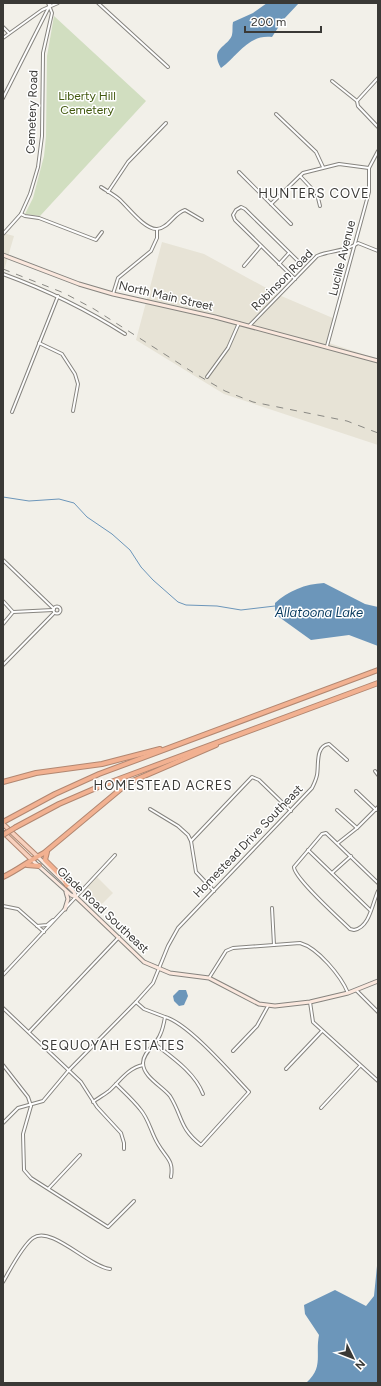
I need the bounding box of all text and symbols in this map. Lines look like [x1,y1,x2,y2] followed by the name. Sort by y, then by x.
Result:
[245,8,321,34] scale bar
[251,15,286,29] text: 200 m
[24,70,40,154] street label: Cemetery Road
[58,89,116,117] park label: Liberty Hill Cemetery
[258,186,370,201] district label: HUNTERS COVE
[326,218,358,297] street label: Lucille Avenue
[248,246,316,314] street label: Robinson Road
[117,278,215,314] street label: North Main Street
[274,605,363,620] water label: Allatoona Lake
[93,778,233,793] district label: HOMESTEAD ACRES
[190,781,306,900] street label: Homestead Drive Southeast
[54,864,152,956] street label: Glade Road Southeast
[41,1038,185,1053] district label: SEQUOYAH ESTATES
[333,1338,373,1378] north arrow
[352,1357,368,1372] text: N

